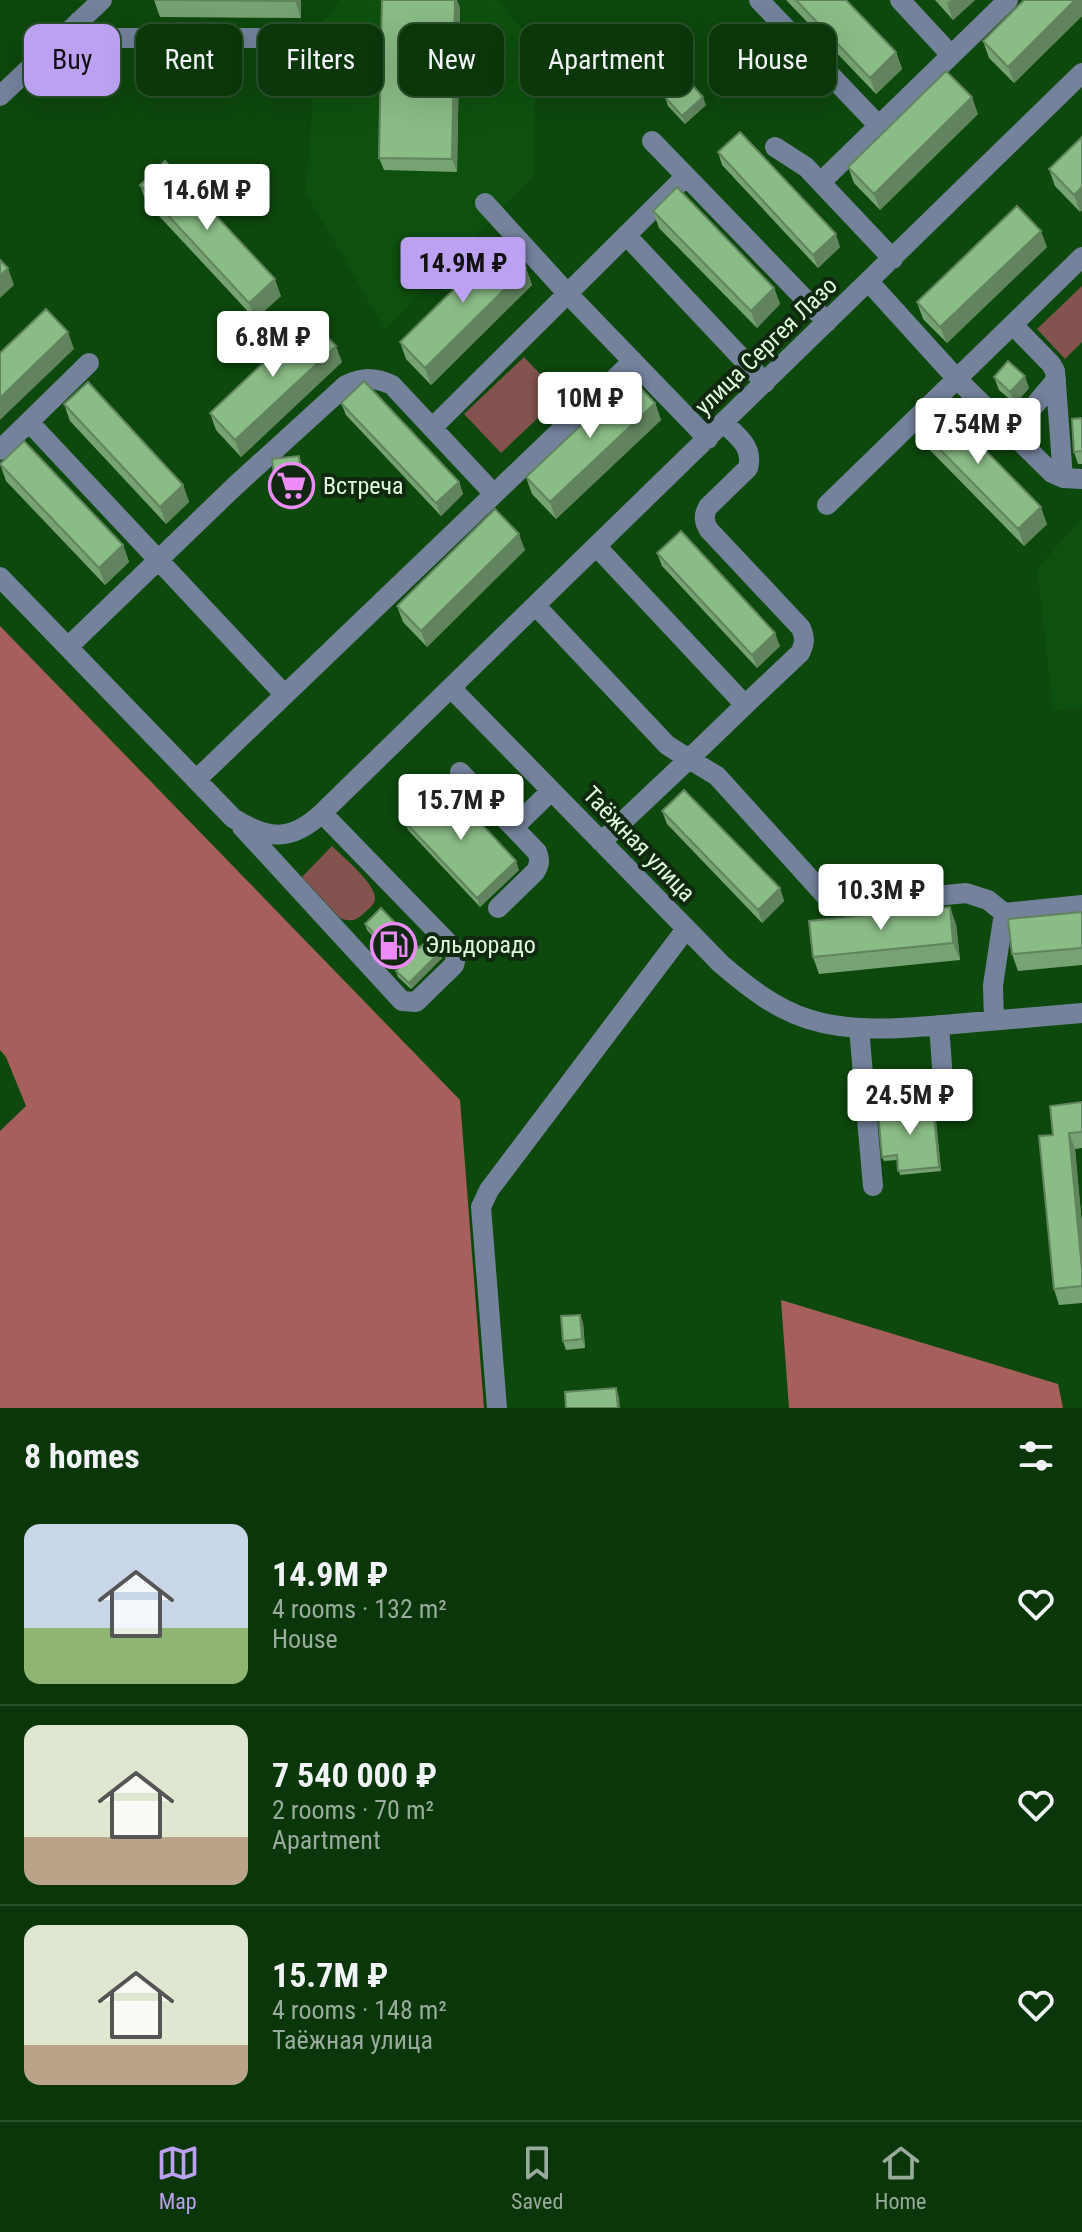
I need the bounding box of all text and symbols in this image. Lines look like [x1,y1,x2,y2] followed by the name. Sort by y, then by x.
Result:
[24,24,120,96] chip: Buy
[136,24,242,96] chip: Rent
[258,24,383,96] chip: Filters
[399,24,504,96] chip: New
[520,24,693,96] chip: Apartment
[709,24,836,96] chip: House
[133,164,281,232] pin: 14.6M ₽
[163,175,251,205] text: 14.6M ₽
[389,237,537,305] pin: 14.9M ₽
[419,248,507,278] text: 14.9M ₽
[689,271,843,421] street label: улица Сергея Лазо
[208,311,338,379] pin: 6.8M ₽
[235,322,311,352] text: 6.8M ₽
[534,372,646,440] pin: 10M ₽
[556,383,624,413] text: 10M ₽
[904,398,1052,466] pin: 7.54M ₽
[934,409,1022,439] text: 7.54M ₽
[268,462,316,510] supermarket icon: Встреча
[323,472,404,500] place label: Встреча
[387,774,535,842] pin: 15.7M ₽
[577,781,701,907] street label: Таёжная улица
[417,785,505,815] text: 15.7M ₽
[807,864,955,932] pin: 10.3M ₽
[837,875,925,905] text: 10.3M ₽
[370,921,418,969] fuel station icon: Эльдорадо
[425,931,536,959] place label: Эльдорадо
[836,1069,984,1137] pin: 24.5M ₽
[866,1080,954,1110] text: 24.5M ₽
[1014,1434,1058,1478] icon: filters
[24,1436,140,1476] text: 8 homes
[272,1554,388,1594] text: 14.9M ₽
[88,1556,184,1652] icon: home
[1014,1582,1058,1626] icon: heart
[272,1594,447,1624] text: 4 rooms · 132 m²
[272,1624,338,1654] text: House
[272,1755,437,1795] text: 7 540 000 ₽
[88,1757,184,1853] icon: home
[1014,1783,1058,1827] icon: heart
[272,1795,434,1825] text: 2 rooms · 70 m²
[272,1825,381,1855] text: Apartment
[272,1955,388,1995] text: 15.7M ₽
[88,1957,184,2053] icon: home
[1014,1983,1058,2027] icon: heart
[272,1995,447,2025] text: 4 rooms · 148 m²
[272,2025,433,2055] text: Таёжная улица
[156,2141,200,2214] tab: Map
[511,2141,563,2214] tab: Saved
[875,2141,926,2214] tab: Home

